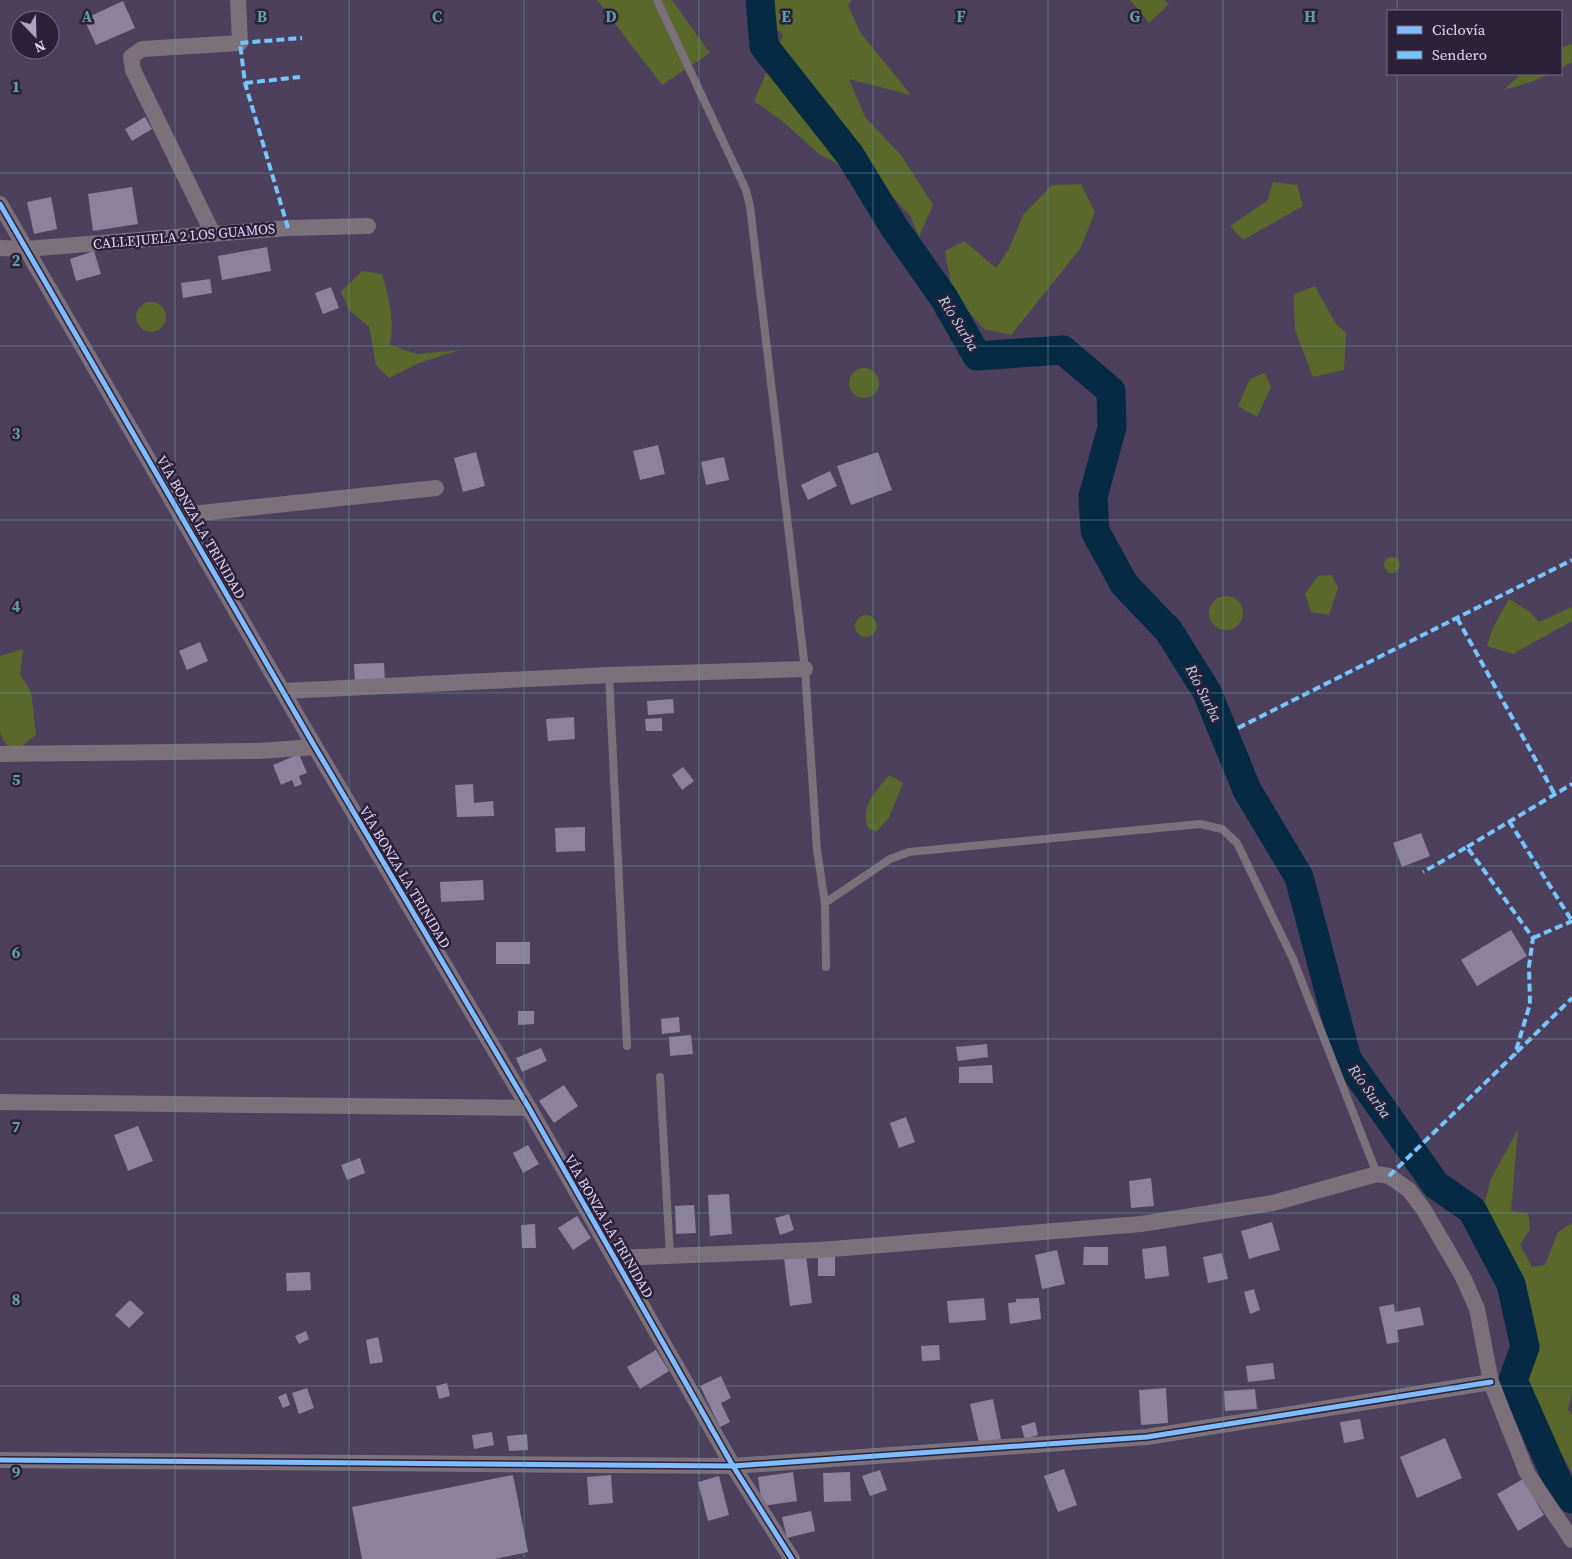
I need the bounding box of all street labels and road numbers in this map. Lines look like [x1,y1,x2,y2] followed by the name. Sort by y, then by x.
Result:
[92,218,276,254] street label: CALLEJUELA 2 LOS GUAMOS
[152,451,250,603] street label: VÍA BONZA LA TRINIDAD
[354,802,456,952] street label: VÍA BONZA LA TRINIDAD
[560,1150,658,1302] street label: VÍA BONZA LA TRINIDAD

